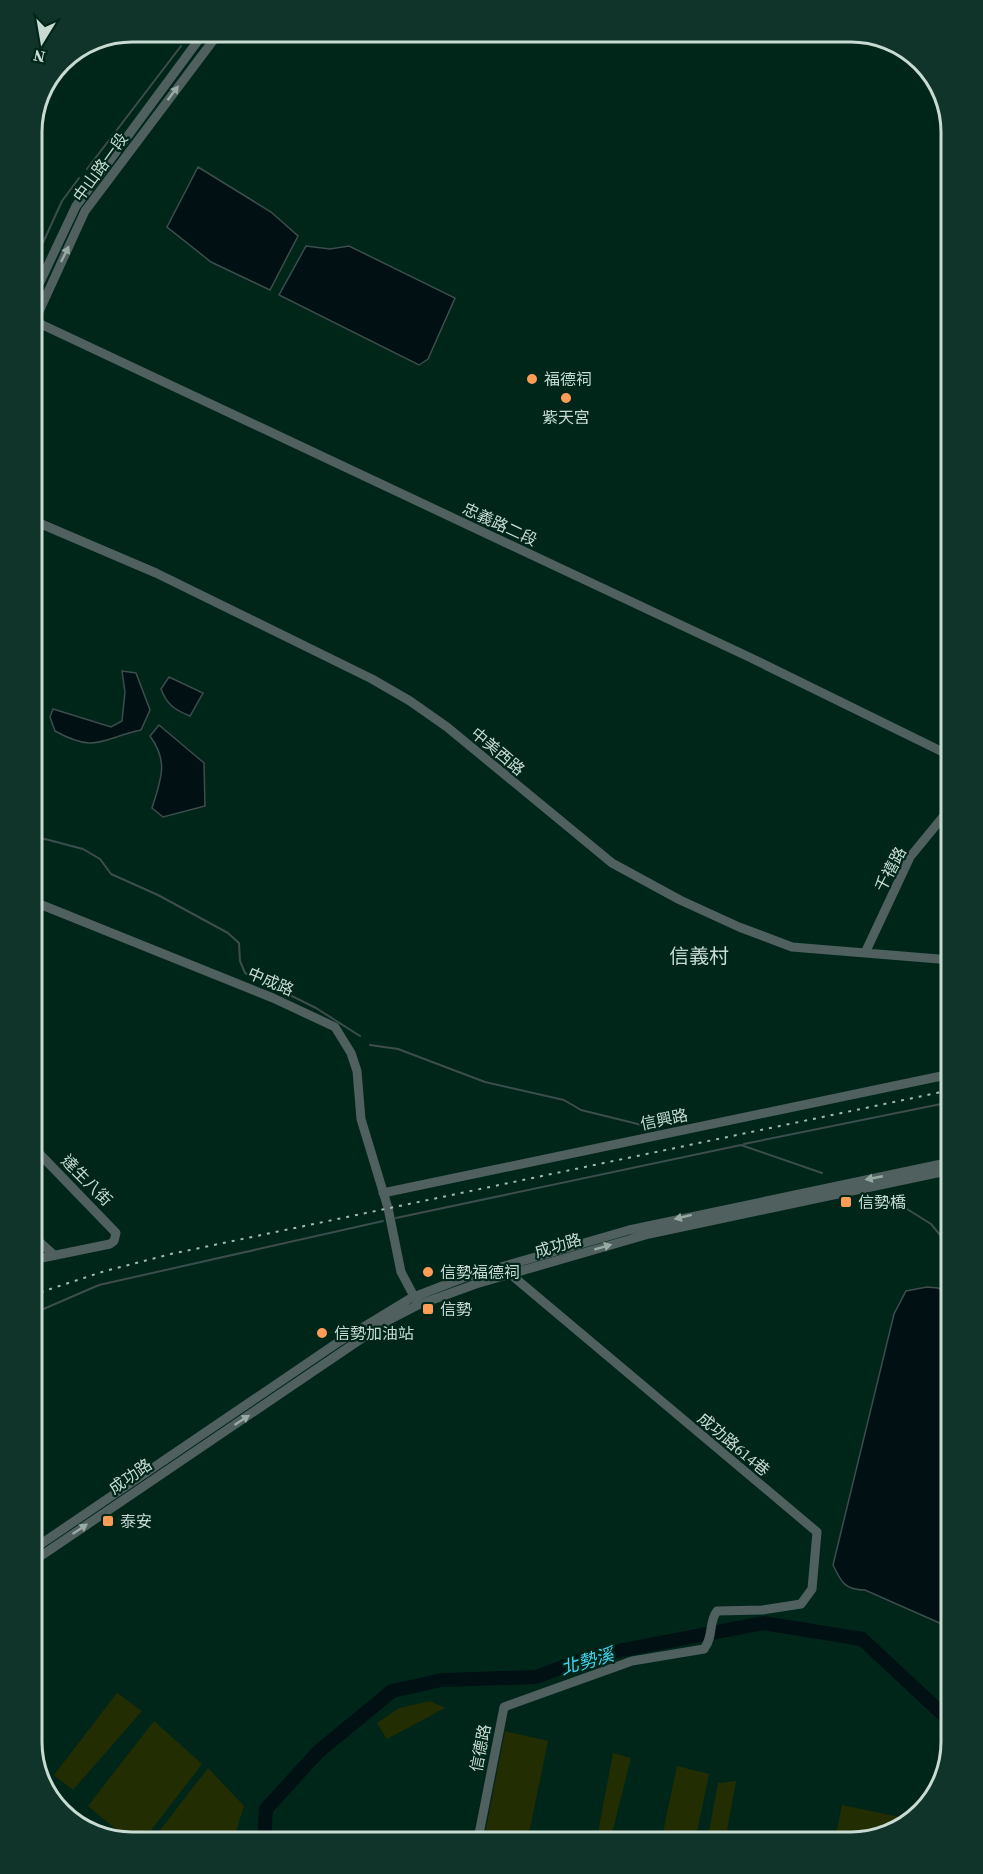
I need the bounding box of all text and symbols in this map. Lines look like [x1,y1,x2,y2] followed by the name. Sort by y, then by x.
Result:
[12,12,72,72] north arrow
[31,45,47,69] text: N
[167,86,179,101] one-way arrow
[68,128,132,206] street label: 中山路一段
[60,246,69,263] one-way arrow
[544,368,592,390] place label: 福德祠
[525,372,539,386] marker: 福德祠
[559,391,573,405] marker: 紫天宮
[542,406,590,428] place label: 紫天宮
[459,497,541,551] street label: 忠義路二段
[466,722,530,780] street label: 中美西路
[869,843,911,895] street label: 千禧路
[669,942,729,970] district label: 信義村
[245,961,297,1001] street label: 中成路
[638,1103,690,1135] street label: 信興路
[57,1150,117,1210] street label: 達生八街
[864,1174,883,1183] one-way arrow
[858,1191,906,1213] place label: 信勢橋
[839,1195,853,1209] marker: 信勢橋
[673,1213,692,1223] one-way arrow
[532,1228,584,1262] street label: 成功路
[594,1242,612,1251] one-way arrow
[440,1261,520,1283] place label: 信勢福德祠
[421,1265,435,1279] marker: 信勢福德祠
[440,1298,472,1320] place label: 信勢
[421,1302,435,1316] marker: 信勢
[334,1322,414,1344] place label: 信勢加油站
[315,1326,329,1340] marker: 信勢加油站
[693,1407,775,1481] street label: 成功路614巷
[234,1415,250,1426] one-way arrow
[104,1453,156,1499] street label: 成功路
[120,1510,152,1532] place label: 泰安
[101,1514,115,1528] marker: 泰安
[72,1524,89,1535] one-way arrow
[558,1641,619,1680] water label: 北勢溪
[465,1722,495,1774] street label: 信德路

